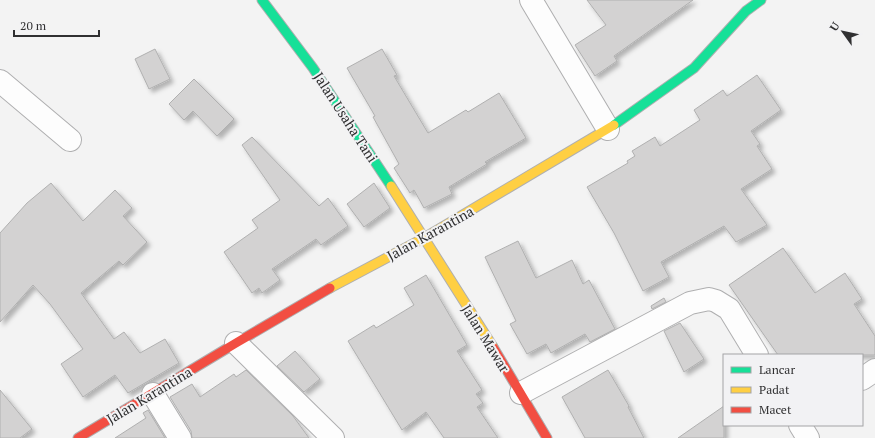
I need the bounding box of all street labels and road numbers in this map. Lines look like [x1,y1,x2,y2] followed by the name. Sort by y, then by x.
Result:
[310,68,382,166] street label: Jalan Usaha Tani
[383,201,477,265] street label: Jalan Karantina
[458,300,515,376] street label: Jalan Mawar
[103,362,195,428] street label: Jalan Karantina

